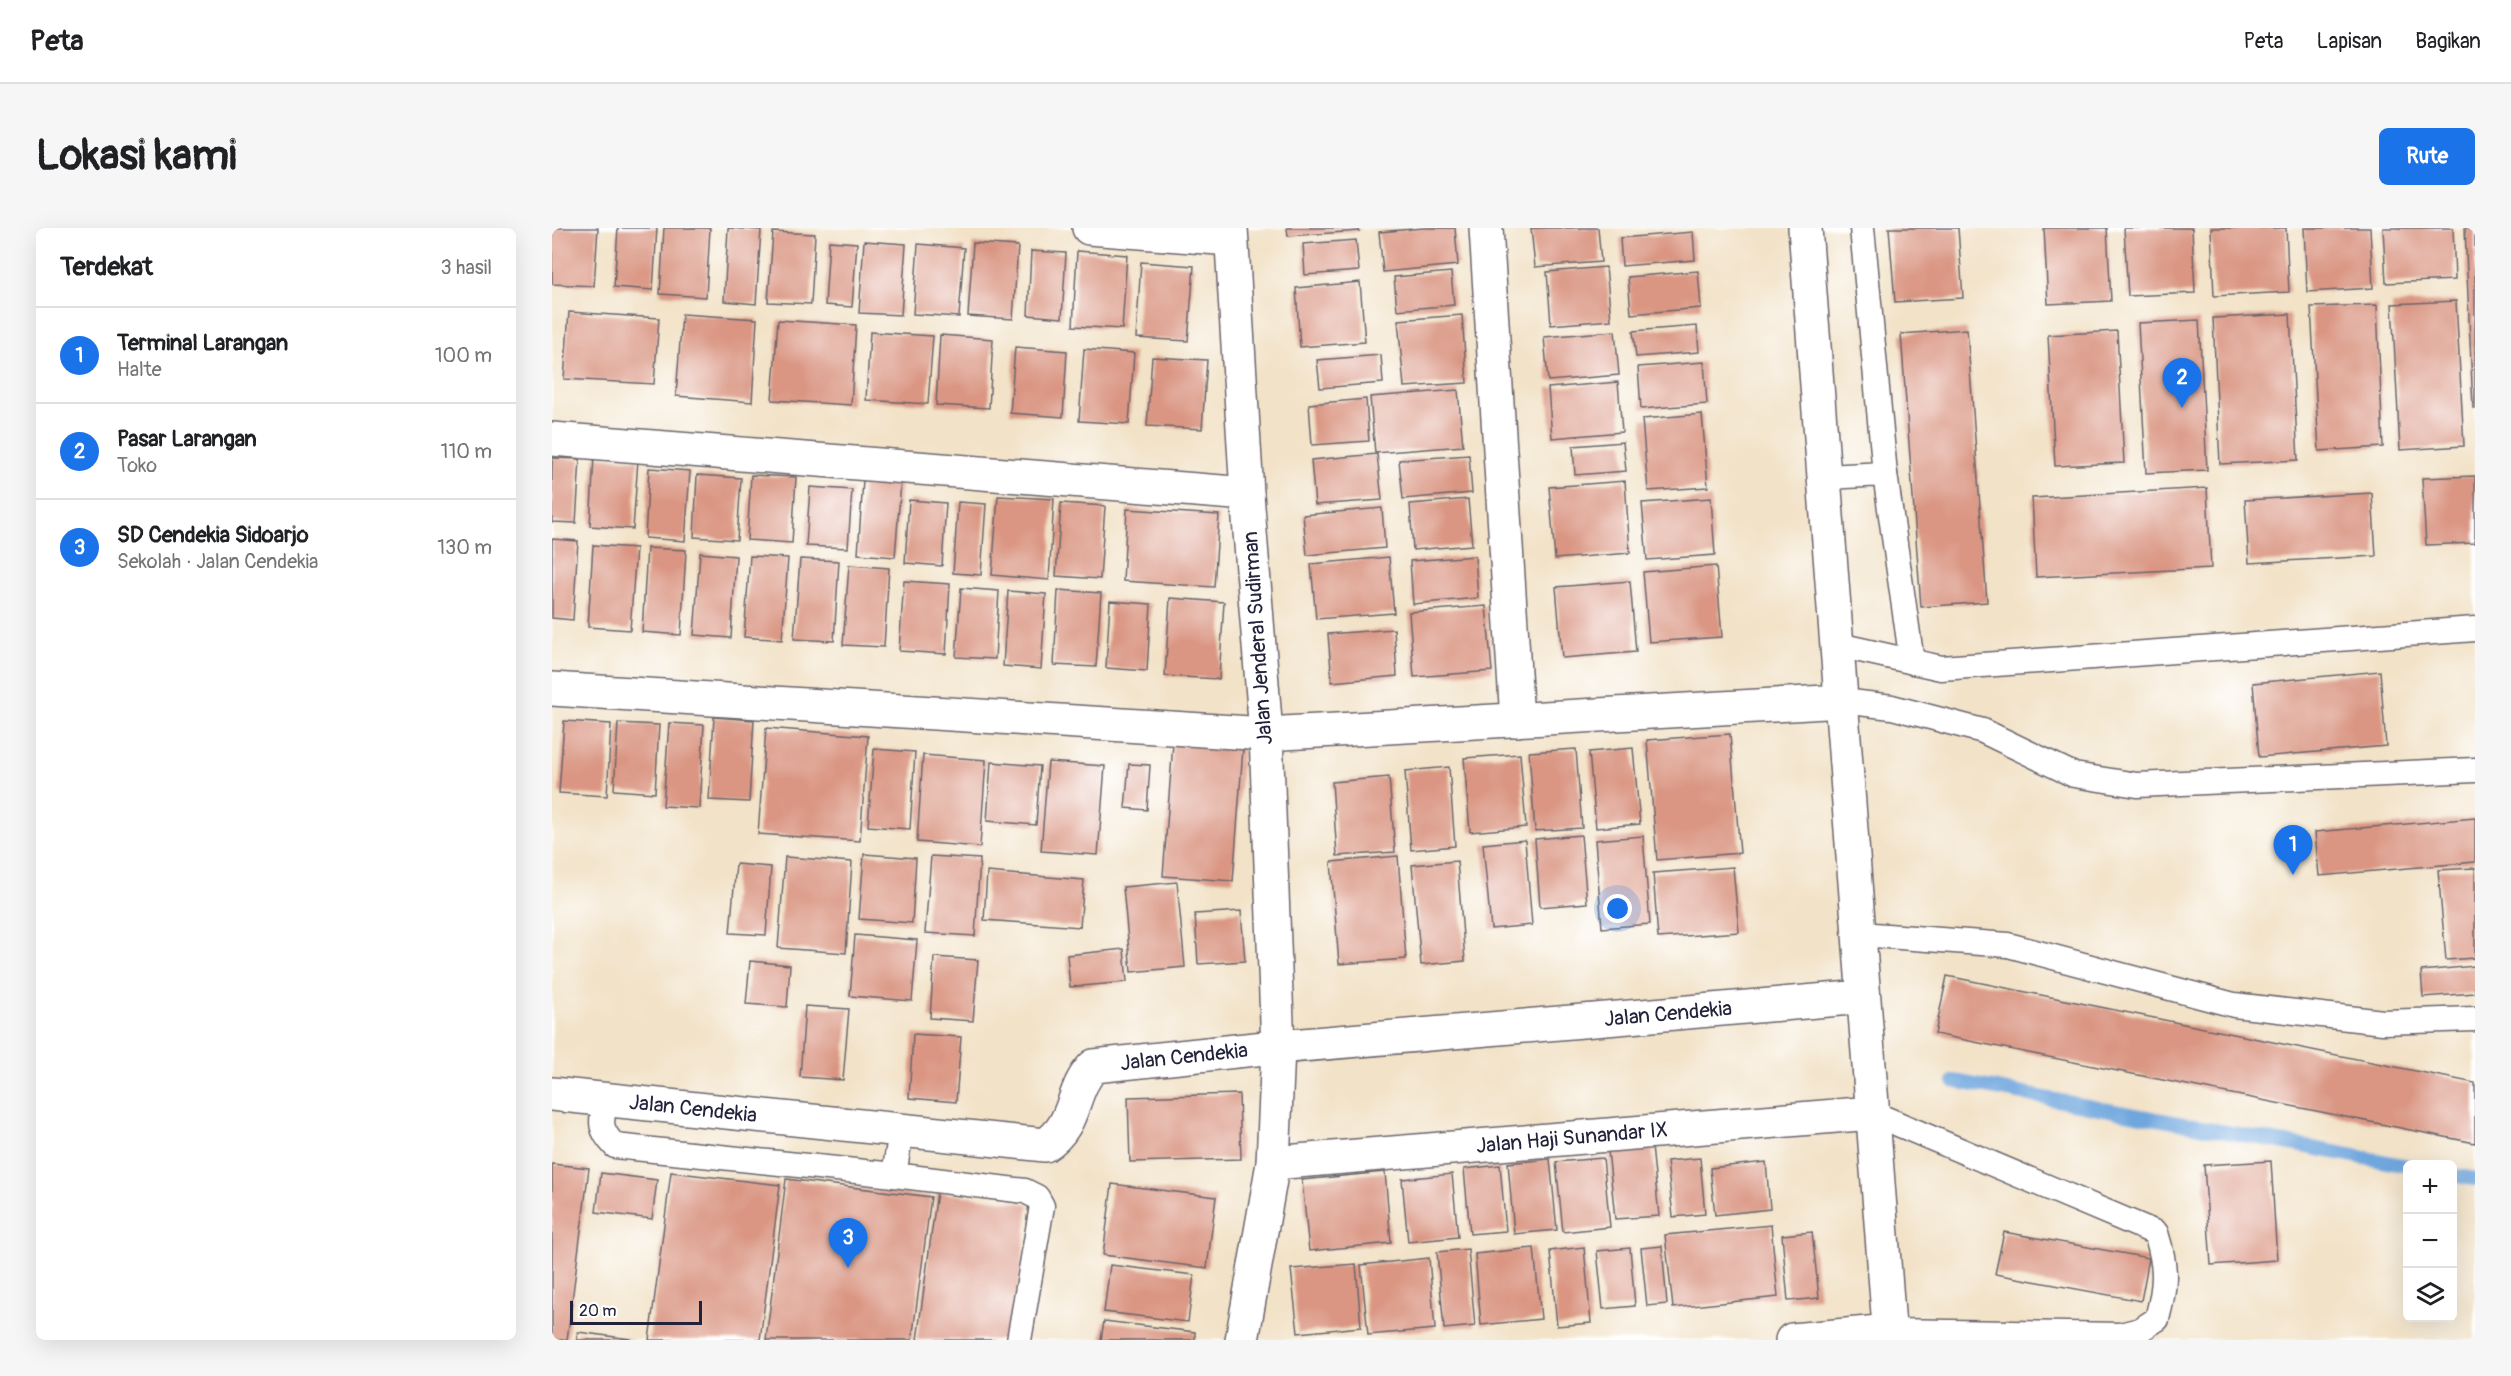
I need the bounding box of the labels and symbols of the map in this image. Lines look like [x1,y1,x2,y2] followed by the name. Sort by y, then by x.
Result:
[2162,358,2202,408] pin: 2
[1237,530,1279,746] street label: Jalan Jenderal Sudirman
[2274,826,2312,875] pin: 1
[1603,894,1632,923] your location
[1603,995,1733,1033] street label: Jalan Cendekia
[1119,1037,1249,1077] street label: Jalan Cendekia
[628,1089,758,1129] street label: Jalan Cendekia
[1475,1116,1669,1160] street label: Jalan Haji Sunandar IX
[828,1218,868,1268] pin: 3
[570,1298,702,1326] scale bar

